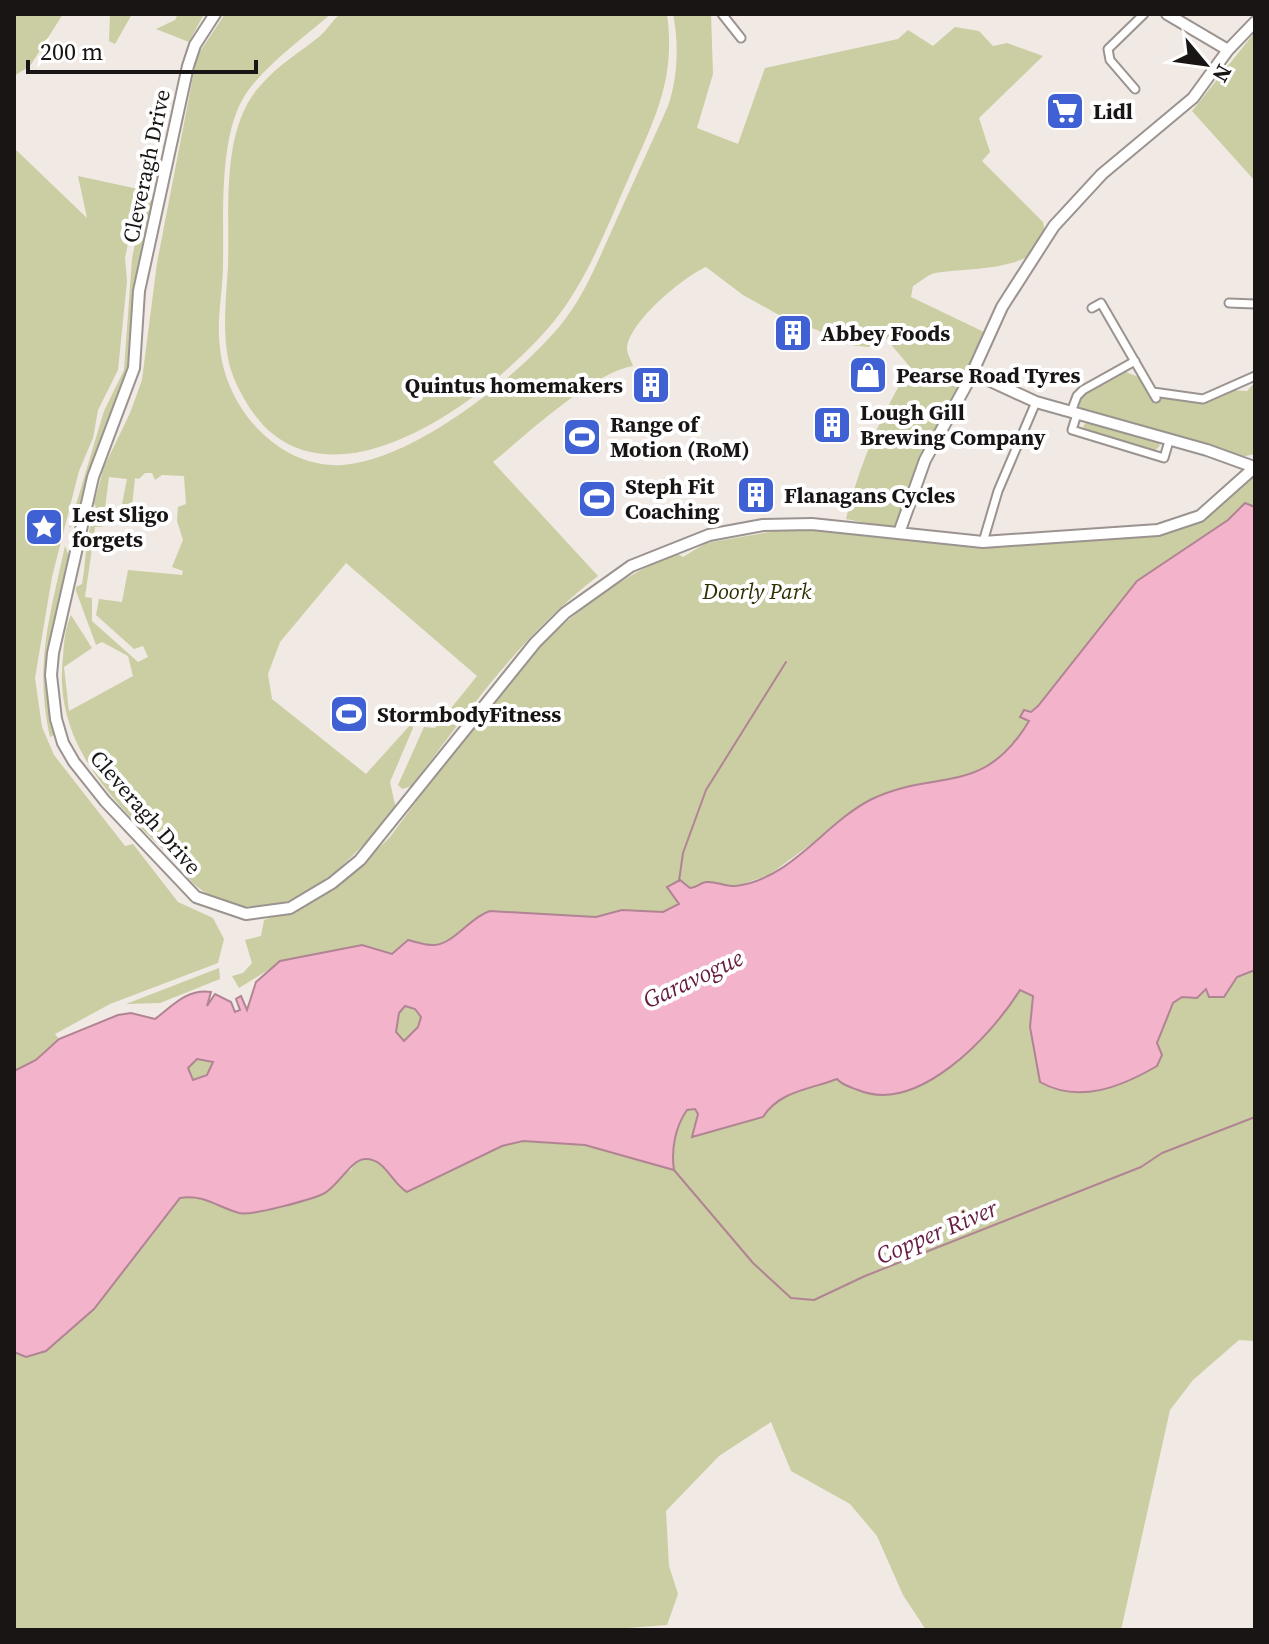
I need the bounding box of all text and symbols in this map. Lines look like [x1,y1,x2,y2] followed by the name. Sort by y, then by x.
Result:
[28,24,256,74] scale bar
[1165,24,1245,104] north arrow
[40,35,103,68] text: 200 m
[1205,59,1239,88] text: N
[115,87,177,245] street label: Cleveragh Drive
[1044,90,1086,132] supermarket icon: Lidl
[1093,96,1133,126] place label: Lidl
[772,312,814,354] building icon: Abbey Foods
[821,318,950,348] place label: Abbey Foods
[847,354,889,396] shop icon: Pearse Road Tyres
[896,360,1081,390] place label: Pearse Road Tyres
[630,364,672,406] building icon: Quintus homemakers
[405,370,623,400] place label: Quintus homemakers
[860,397,1046,452] place label: Lough Gill Brewing Company
[811,404,853,446] building icon: Lough Gill Brewing Company
[610,409,750,464] place label: Range of Motion (RoM)
[561,416,603,458] sports icon: Range of Motion (RoM)
[625,471,719,526] place label: Steph Fit Coaching
[735,474,777,516] building icon: Flanagans Cycles
[576,478,618,520] sports icon: Steph Fit Coaching
[784,480,955,510] place label: Flanagans Cycles
[72,499,169,554] place label: Lest Sligo forgets
[23,506,65,548] place icon: Lest Sligo forgets
[702,576,812,606] park label: Doorly Park
[328,693,370,735] sports icon: StormbodyFitness
[377,699,561,729] place label: StormbodyFitness
[84,743,208,881] street label: Cleveragh Drive
[637,941,748,1016] water label: Garavogue
[871,1191,1004,1272] water label: Copper River

